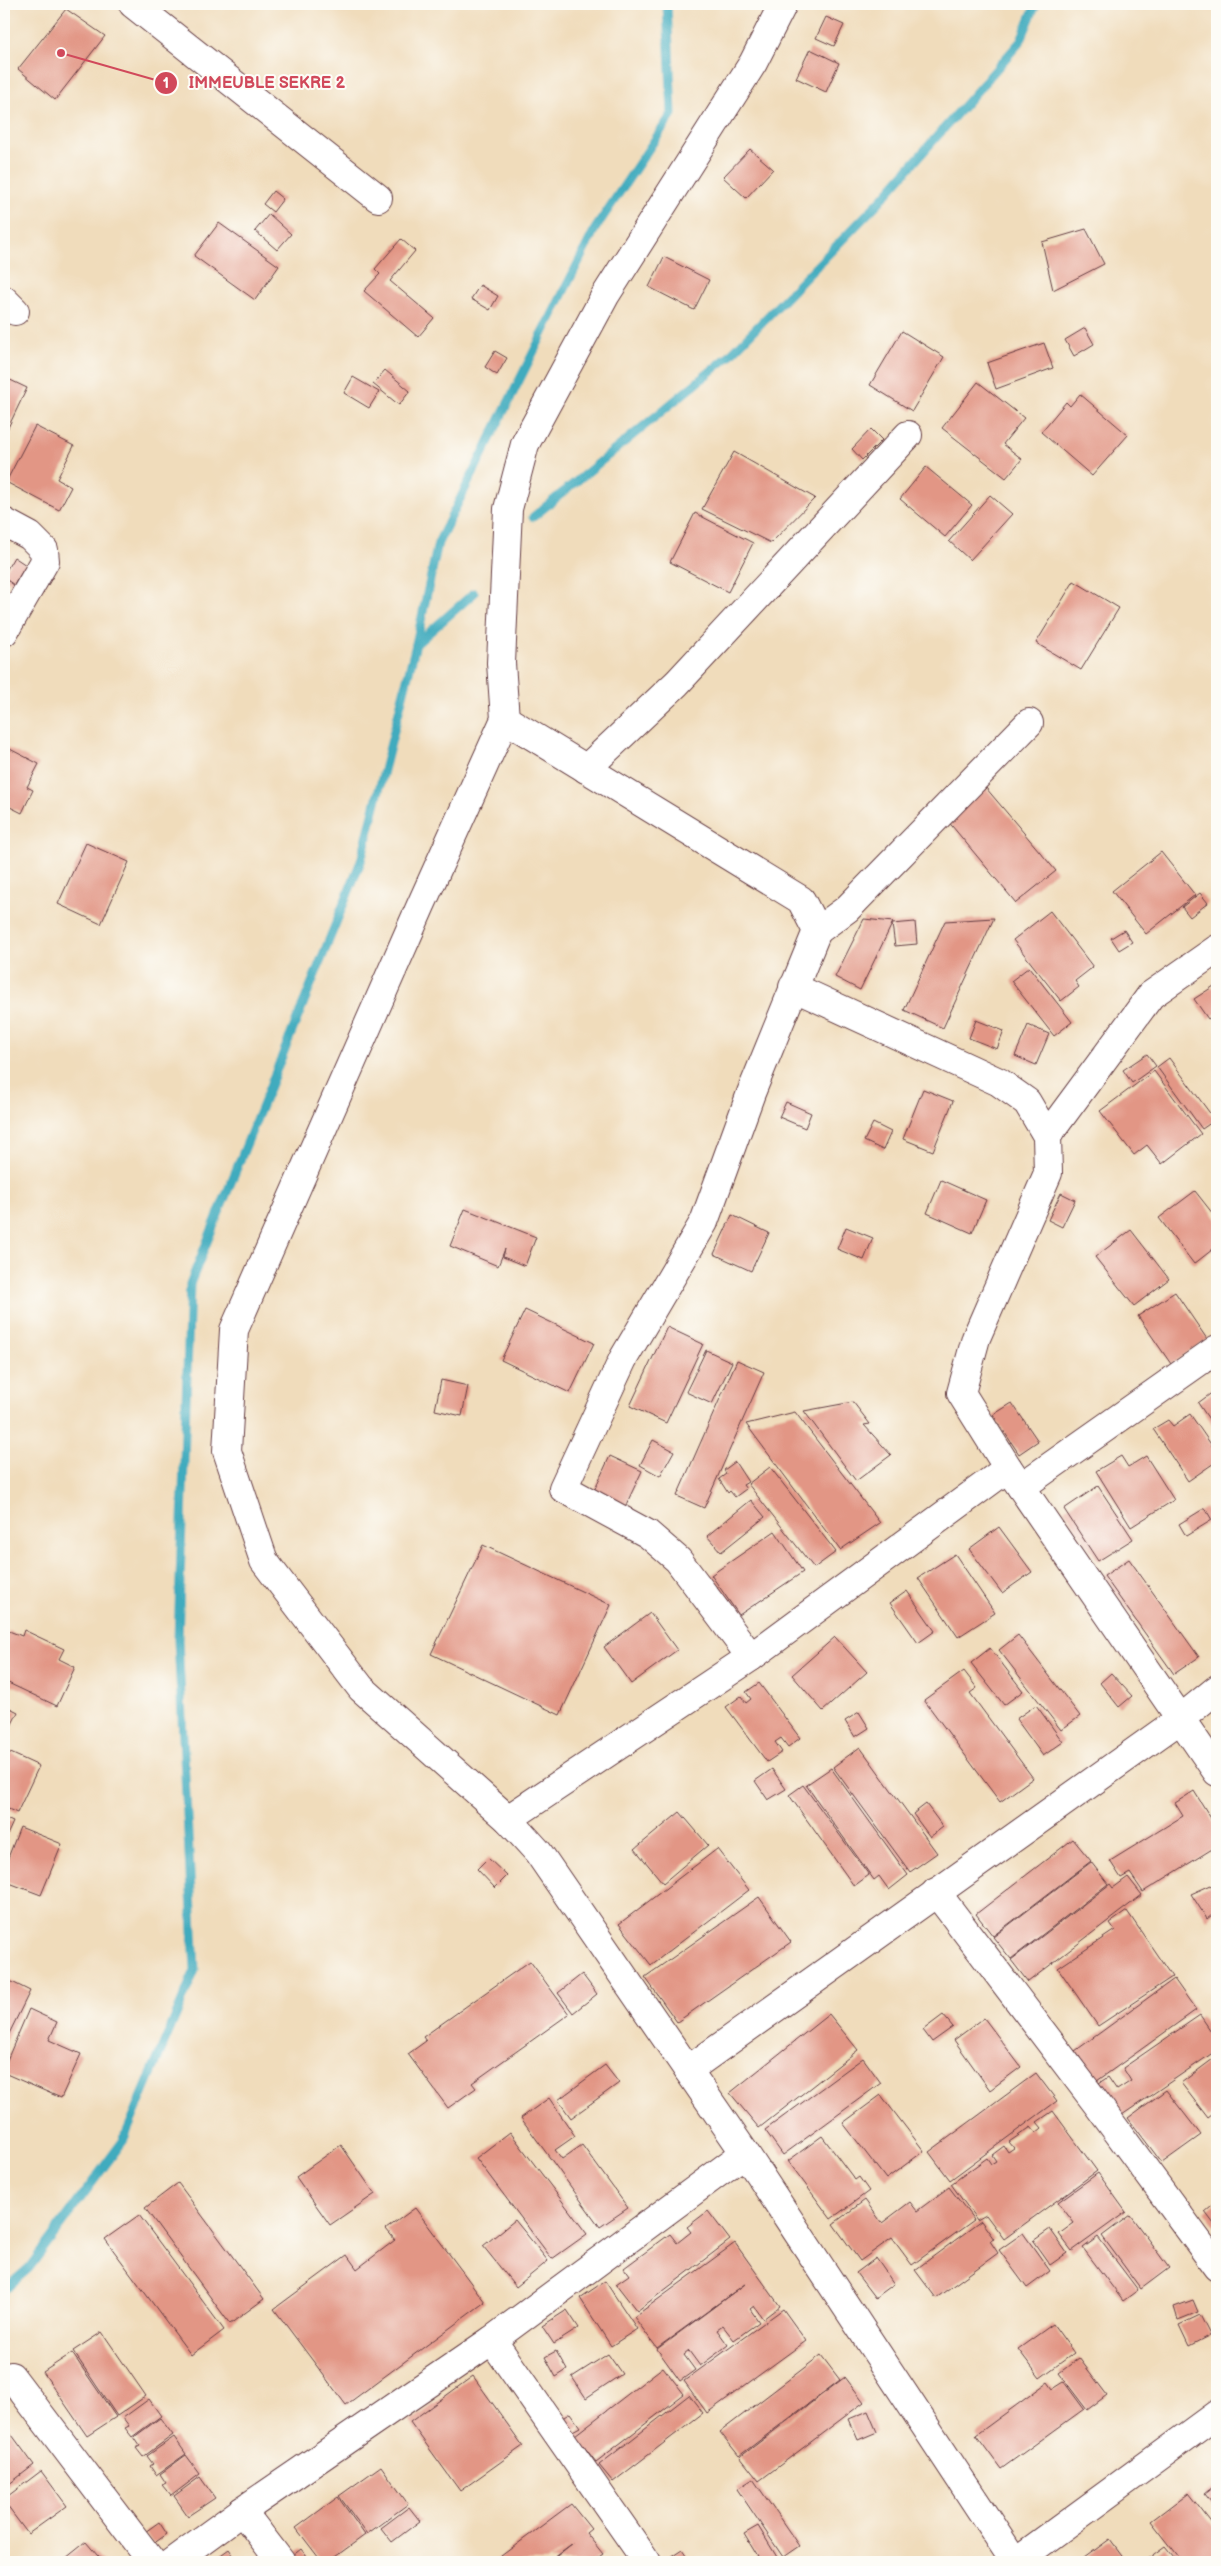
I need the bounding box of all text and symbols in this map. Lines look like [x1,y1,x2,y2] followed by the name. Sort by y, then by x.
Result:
[154,67,355,98] callout: IMMEUBLE SEKRE 2
[163,74,169,93] text: 1
[189,74,346,93] text: IMMEUBLE SEKRE 2

